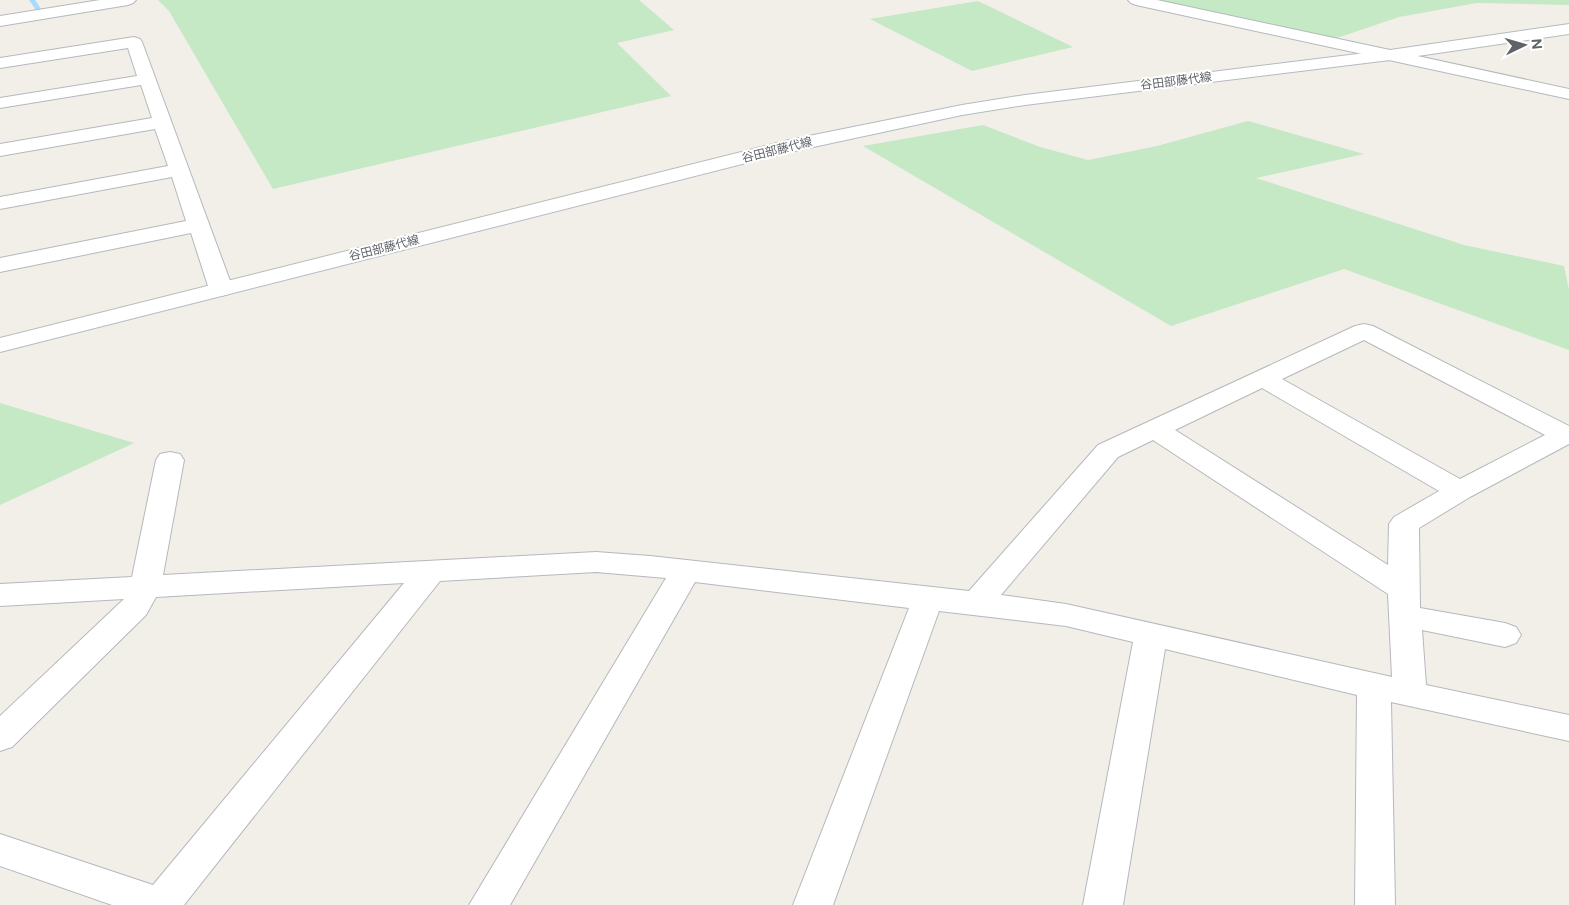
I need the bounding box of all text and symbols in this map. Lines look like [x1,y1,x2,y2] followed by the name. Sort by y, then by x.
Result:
[1499,20,1549,70] north arrow
[1528,38,1545,50] text: N
[1139,70,1213,92] street label: 谷田部藤代線
[740,134,814,166] street label: 谷田部藤代線
[347,232,421,264] street label: 谷田部藤代線

